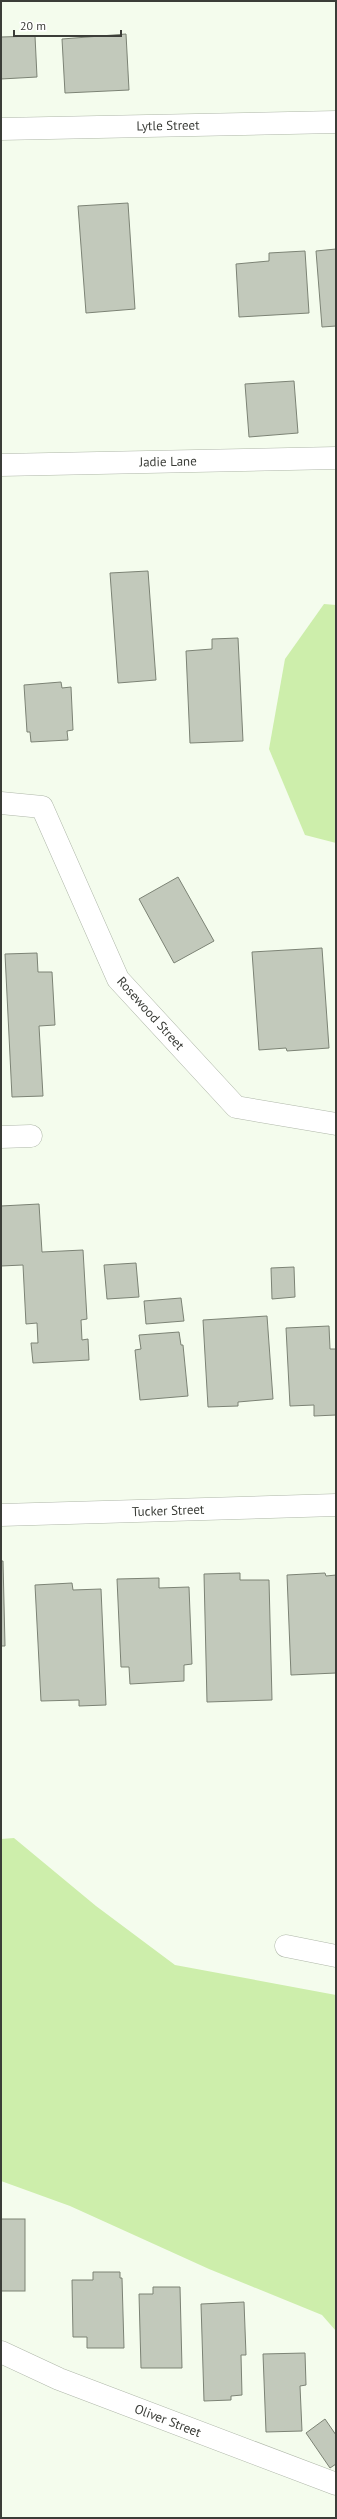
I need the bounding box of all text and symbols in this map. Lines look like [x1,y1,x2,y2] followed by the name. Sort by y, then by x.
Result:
[14,12,121,38] scale bar
[20,18,46,33] text: 20 m
[136,116,200,135] street label: Lytle Street
[138,453,197,471] street label: Jadie Lane
[113,973,188,1054] street label: Rosewood Street
[131,1501,205,1520] street label: Tucker Street
[132,2400,204,2441] street label: Oliver Street

